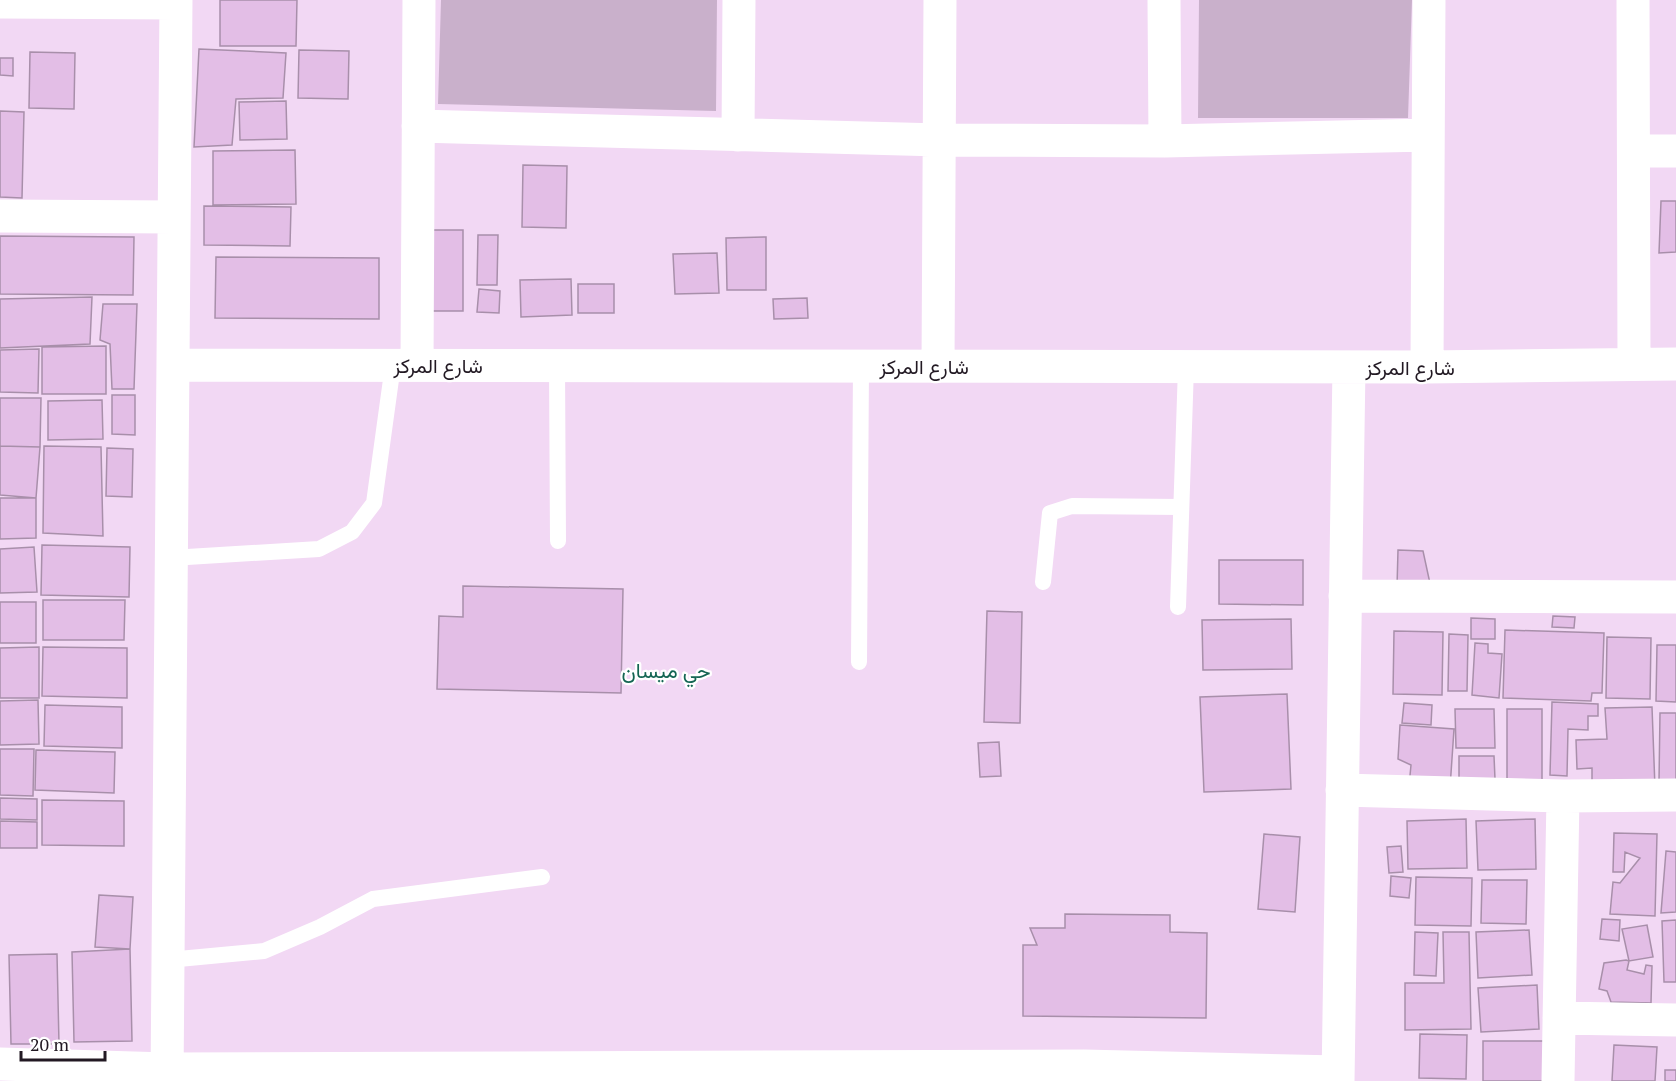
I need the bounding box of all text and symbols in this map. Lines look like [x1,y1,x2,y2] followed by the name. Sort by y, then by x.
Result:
[392,352,483,380] street label: شارع المركز
[878,353,969,381] street label: شارع المركز
[1364,354,1455,382] street label: شارع المركز
[621,656,711,688] district label: حي ميسان
[21,1024,105,1062] scale bar
[30,1032,70,1056] text: 20 m

